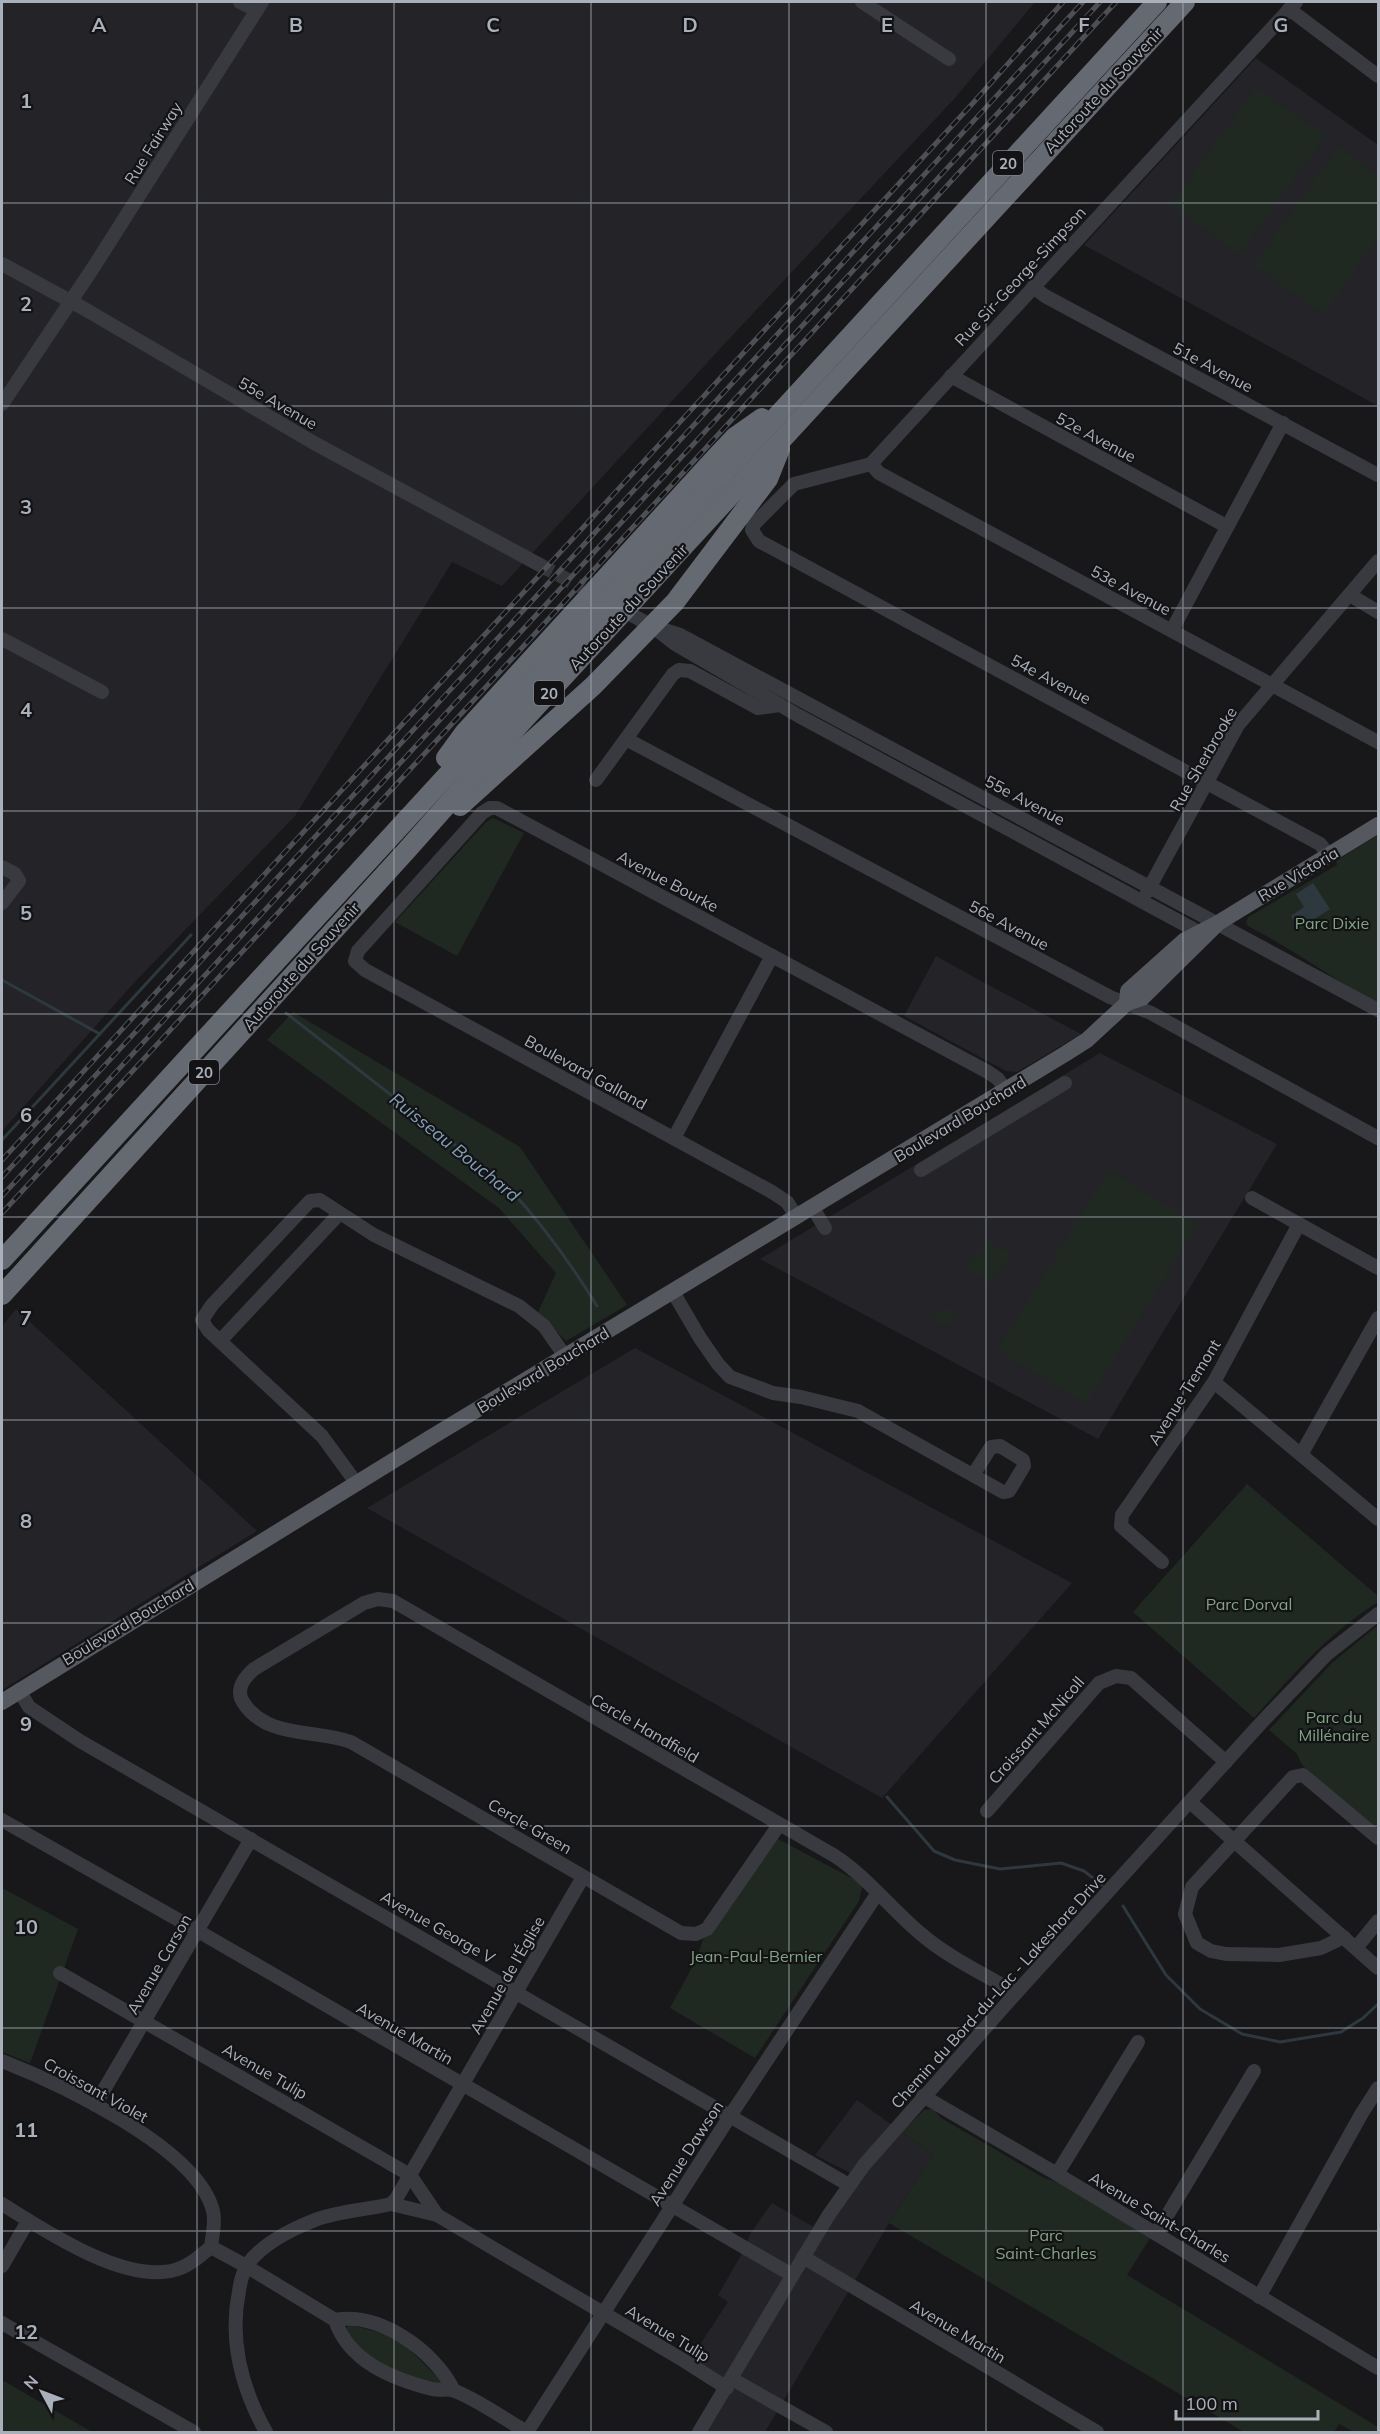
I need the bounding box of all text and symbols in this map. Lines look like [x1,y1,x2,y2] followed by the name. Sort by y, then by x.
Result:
[92,12,107,37] text: A
[289,12,303,37] text: B
[486,12,500,37] text: C
[682,12,698,37] text: D
[881,12,893,37] text: E
[1078,12,1090,37] text: F
[1274,12,1288,37] text: G
[1039,23,1167,157] street label: Autoroute du Souvenir
[20,88,32,113] text: 1
[120,98,186,188] street label: Rue Fairway
[993,151,1023,175] road number: 20
[950,202,1090,350] street label: Rue Sir-George-Simpson
[20,291,32,316] text: 2
[1170,338,1256,396] street label: 51e Avenue
[235,372,321,434] street label: 55e Avenue
[1053,408,1139,466] street label: 52e Avenue
[20,494,32,519] text: 3
[564,540,692,674] street label: Autoroute du Souvenir
[1088,561,1174,619] street label: 53e Avenue
[1008,650,1094,708] street label: 54e Avenue
[534,681,564,705] road number: 20
[20,697,32,722] text: 4
[1165,703,1241,815] street label: Rue Sherbrooke
[982,771,1068,829] street label: 55e Avenue
[1254,842,1342,906] street label: Rue Victoria
[614,846,722,916] street label: Avenue Bourke
[966,896,1052,954] street label: 56e Avenue
[238,898,364,1034] street label: Autoroute du Souvenir
[20,900,32,925] text: 5
[1295,913,1369,933] park label: Parc Dixie
[521,1030,651,1114] street label: Boulevard Galland
[189,1060,219,1084] road number: 20
[890,1072,1030,1166] street label: Boulevard Bouchard
[385,1087,525,1207] water label: Ruisseau Bouchard
[20,1102,32,1127] text: 6
[20,1305,32,1330] text: 7
[473,1323,613,1417] street label: Boulevard Bouchard
[1143,1335,1225,1449] street label: Avenue Tremont
[20,1508,32,1533] text: 8
[58,1575,198,1669] street label: Boulevard Bouchard
[1206,1594,1292,1614] park label: Parc Dorval
[984,1672,1088,1788] street label: Croissant McNicoll
[587,1689,703,1767] street label: Cercle Handfield
[1298,1707,1370,1745] park label: Parc du Millénaire
[20,1711,32,1736] text: 9
[484,1794,576,1858] street label: Cercle Green
[886,1867,1110,2113] street label: Chemin du Bord-du-Lac - Lakeshore Drive
[377,1886,500,1968] street label: Avenue George V
[122,1910,196,2018] street label: Avenue Carson
[465,1912,549,2038] street label: Avenue de l'Église
[14,1914,38,1939] text: 10
[690,1946,822,1966] park label: Jean-Paul-Bernier
[353,1997,457,2069] street label: Avenue Martin
[219,2039,311,2103] street label: Avenue Tulip
[40,2053,152,2127] street label: Croissant Violet
[645,2097,727,2209] street label: Avenue Dawson
[14,2117,38,2142] text: 11
[1086,2167,1234,2267] street label: Avenue Saint-Charles
[995,2225,1097,2263] park label: Parc Saint-Charles
[906,2295,1010,2367] street label: Avenue Martin
[622,2300,714,2366] street label: Avenue Tulip
[14,2319,38,2344] text: 12
[12,2362,72,2422] north arrow
[19,2371,42,2393] text: N
[1176,2383,1318,2421] scale bar
[1185,2392,1238,2415] text: 100 m

